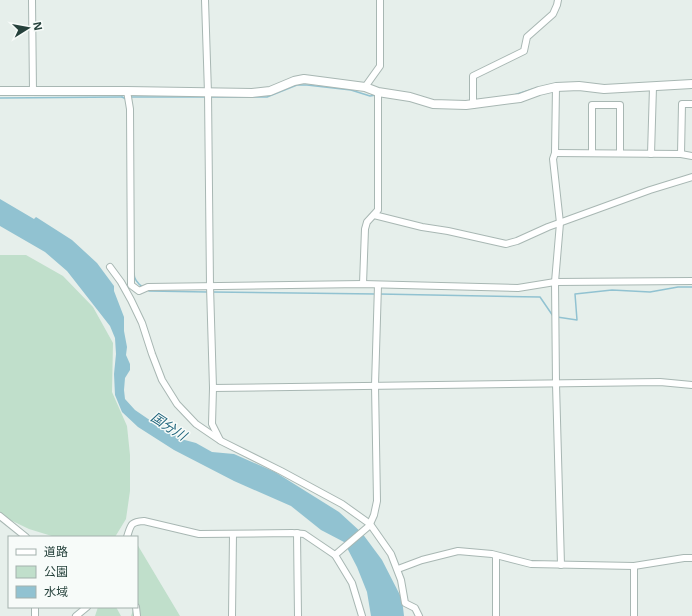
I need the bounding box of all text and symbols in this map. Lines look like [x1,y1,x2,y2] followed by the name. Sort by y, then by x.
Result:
[8,8,48,48] north arrow
[30,20,47,32] text: N
[148,408,192,445] water label: 国分川
[8,536,138,608] legend
[44,543,68,560] text: 道路
[44,563,68,580] text: 公園
[44,583,68,600] text: 水域

